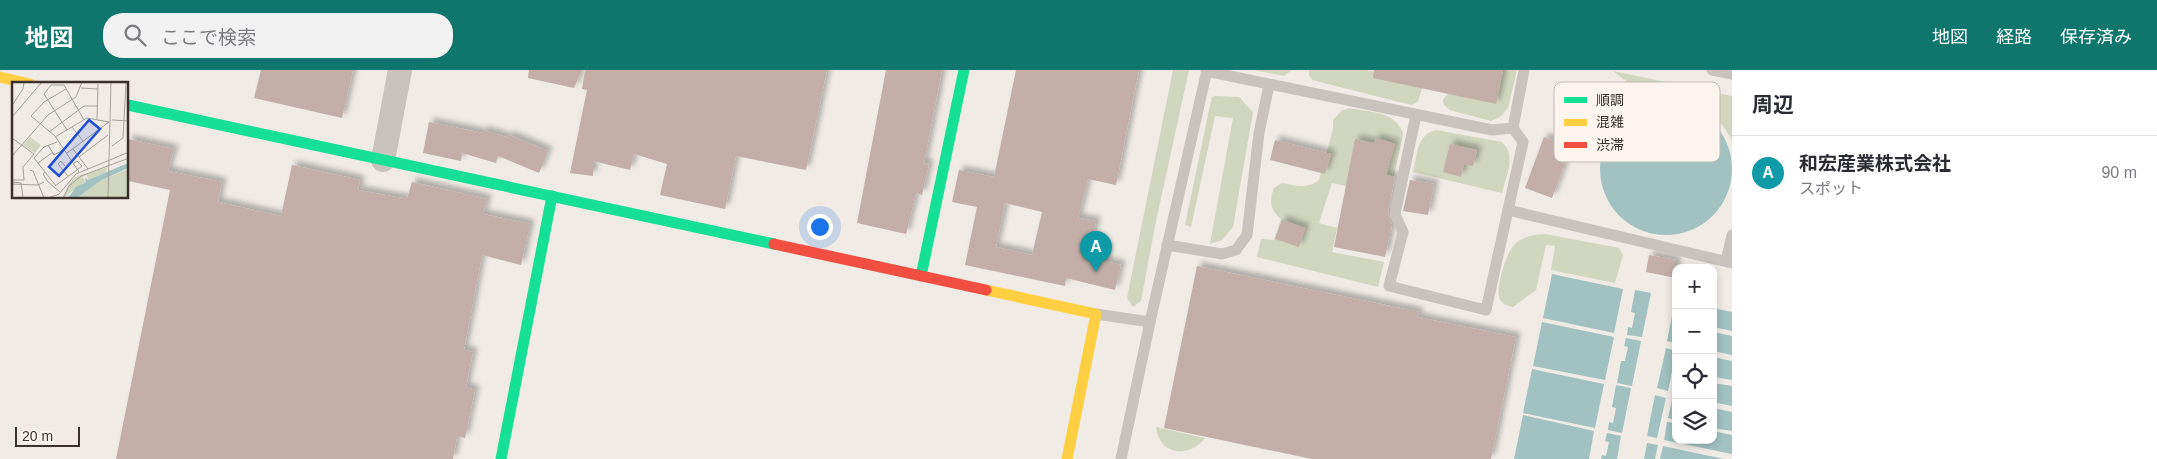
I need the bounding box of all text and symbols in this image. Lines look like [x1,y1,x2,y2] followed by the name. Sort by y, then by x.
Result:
[103,13,453,58] search box
[121,21,149,49] icon: search
[25,24,73,51] text: 地図
[161,27,256,48] text: ここで検索
[1932,27,1968,47] text: 地図
[1996,27,2032,47] text: 経路
[2060,27,2132,47] text: 保存済み
[12,82,129,199] inset map
[1554,82,1720,162] legend
[1596,92,1624,108] text: 順調
[1752,93,1794,116] text: 周辺
[1596,114,1624,130] text: 混雑
[1596,137,1624,153] text: 渋滞
[1799,153,1951,174] text: 和宏産業株式会社
[1762,164,1774,181] text: A
[2101,164,2137,181] text: 90 m
[1799,180,1863,197] text: スポット
[807,214,833,240] your location
[1080,231,1112,272] pin: A
[1672,264,1717,444] map controls
[1672,264,1717,309] button: +
[1672,309,1717,354] button: −
[1672,354,1717,399] button: locate
[1672,399,1717,444] button: layers
[15,424,80,447] scale bar
[22,428,53,444] text: 20 m

